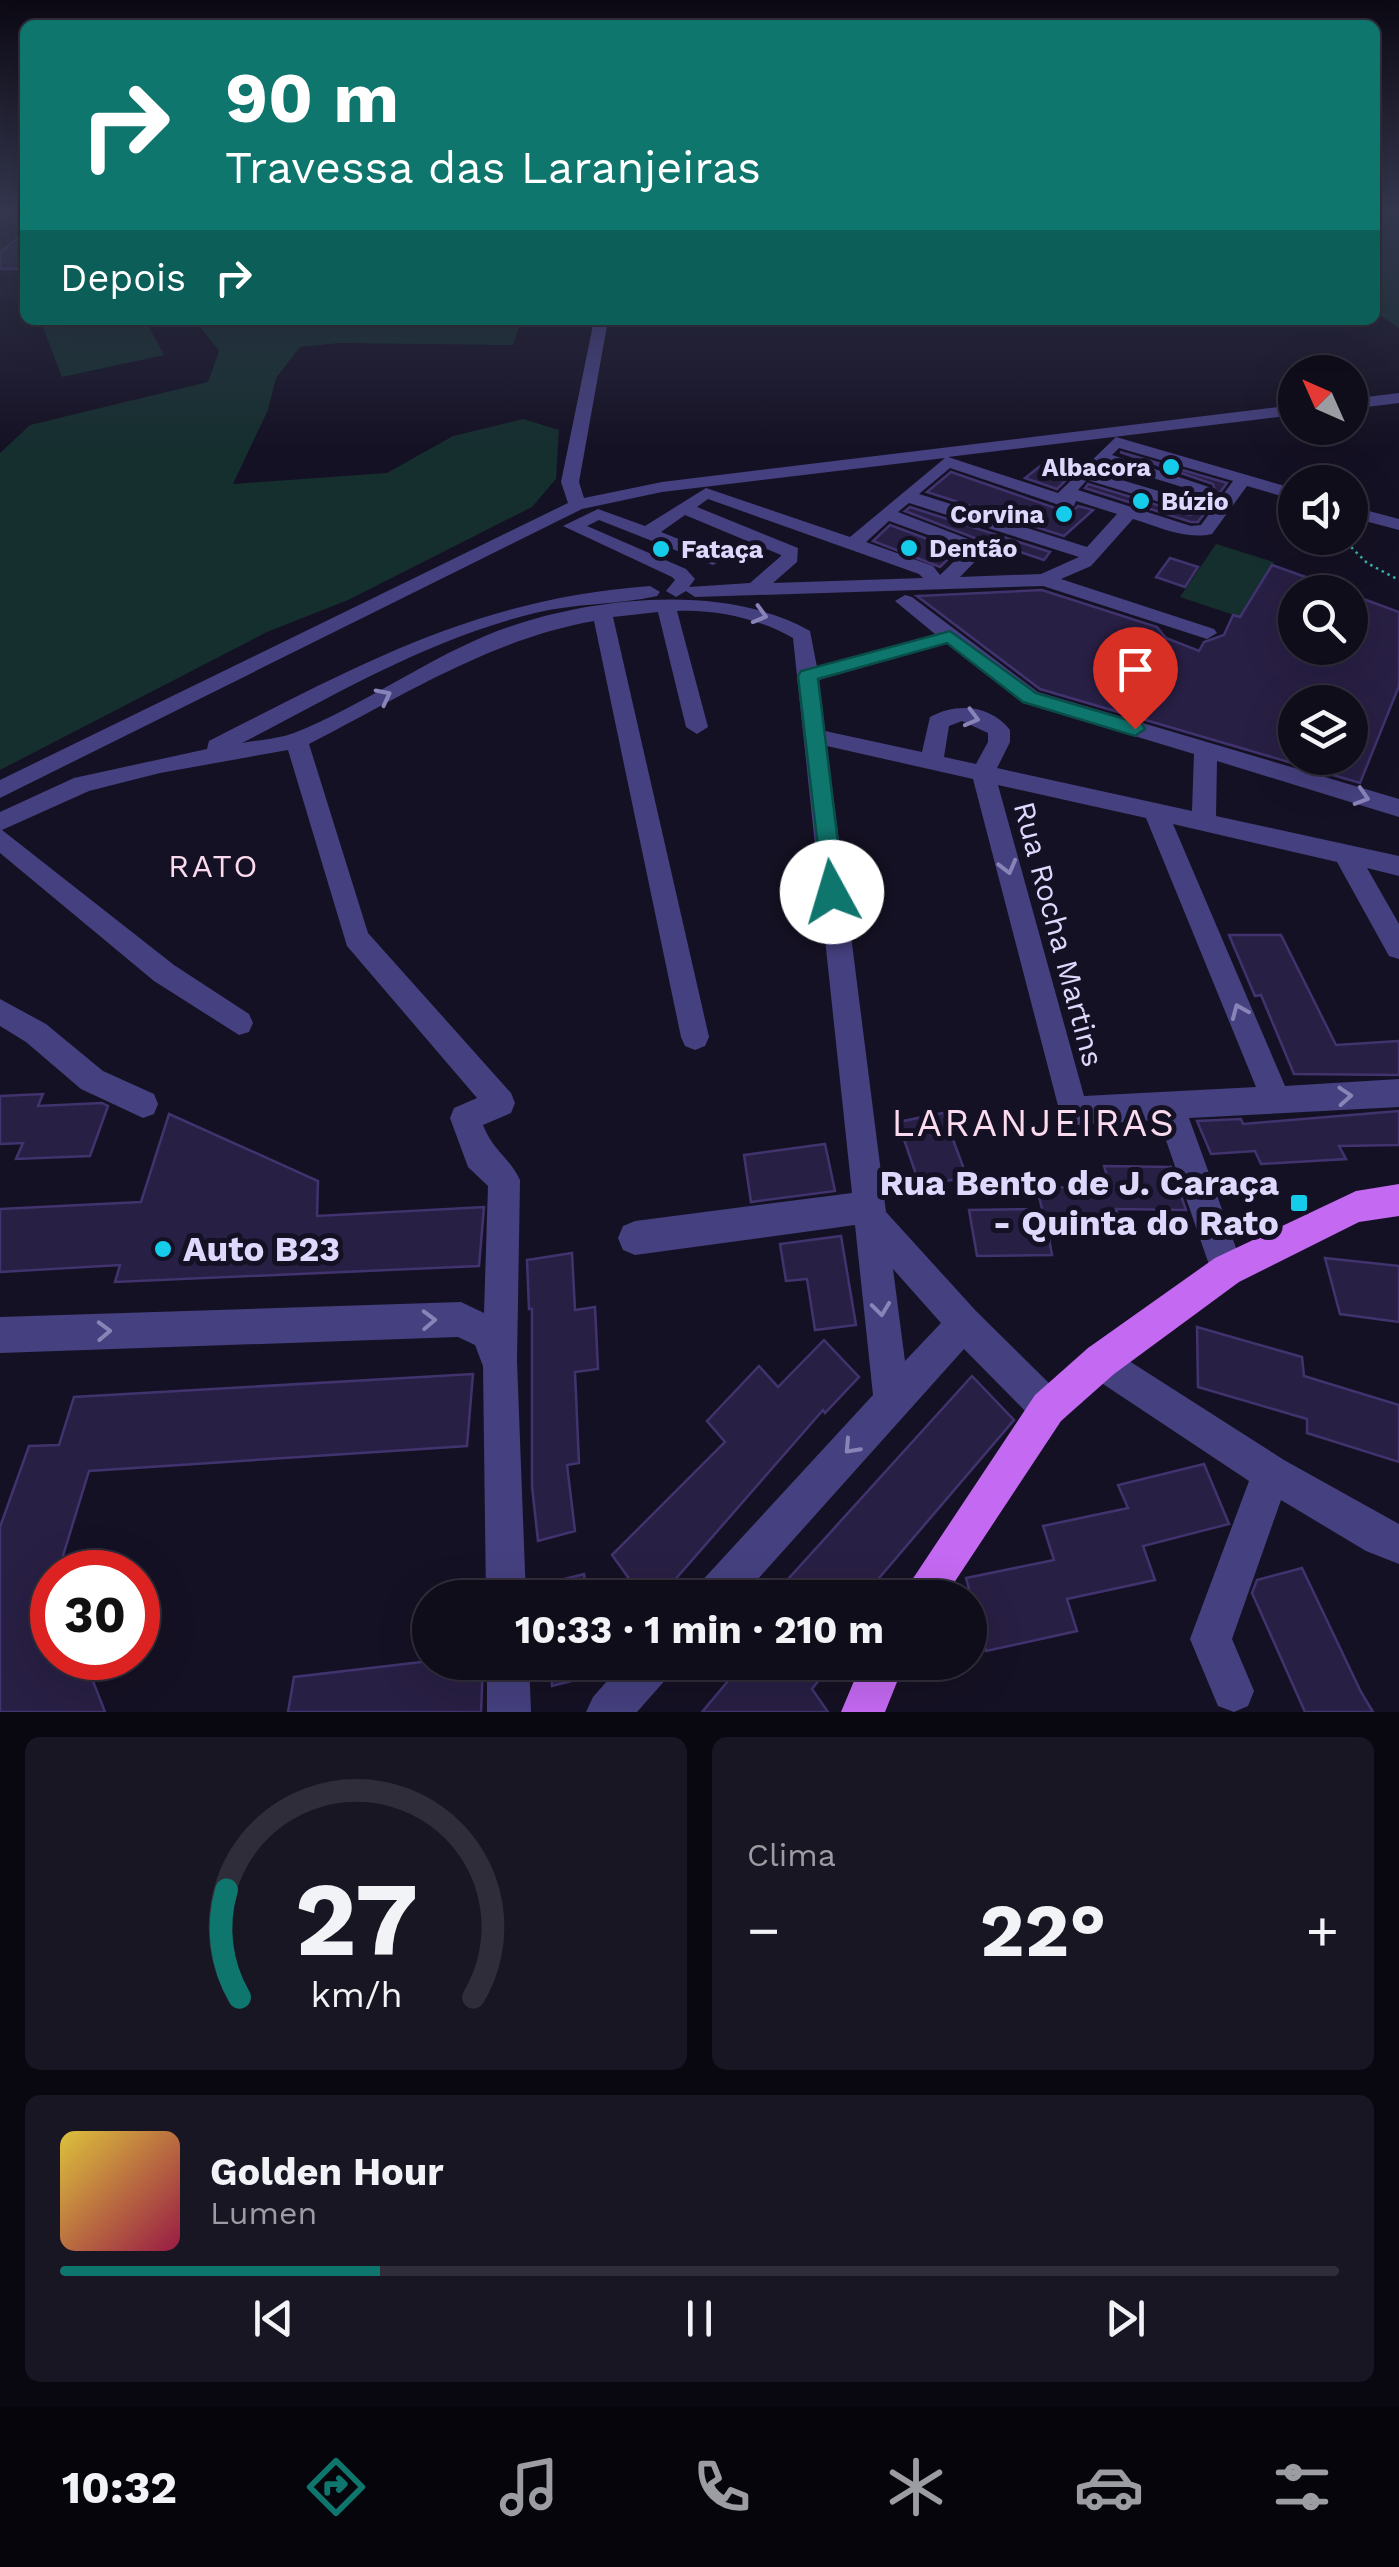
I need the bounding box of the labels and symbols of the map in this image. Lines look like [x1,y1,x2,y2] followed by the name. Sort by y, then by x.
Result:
[1278,355,1368,445] north arrow
[1042,453,1152,482] place label: Albacora
[1160,456,1182,478] marker: Albacora
[1161,487,1229,516] place label: Búzio
[1130,490,1152,512] marker: Búzio
[950,500,1045,529] place label: Corvina
[1053,503,1075,525] marker: Corvina
[929,534,1017,563] place label: Dentão
[681,535,764,564] place label: Fataça
[898,537,920,559] marker: Dentão
[650,538,672,560] marker: Fataça
[751,603,768,624] one-way arrow
[1093,627,1178,730] pin
[374,689,392,708] one-way arrow
[963,706,980,727] one-way arrow
[1353,785,1370,806] one-way arrow
[1007,798,1111,1070] street label: Rua Rocha Martins
[780,840,884,944] position arrow
[168,847,260,885] district label: RATO
[996,858,1017,875] one-way arrow
[1230,1003,1250,1020] one-way arrow
[1338,1086,1354,1107] one-way arrow
[892,1101,1176,1145] district label: LARANJEIRAS
[879,1162,1280,1244] place label: Rua Bento de J. Caraça - Quinta do Rato
[1288,1192,1310,1214] marker: Rua Bento de J. Caraça - Quinta do Rato
[183,1228,340,1270] place label: Auto B23
[152,1238,174,1260] marker: Auto B23
[869,1301,890,1317] one-way arrow
[421,1309,437,1330] one-way arrow
[96,1320,112,1341] one-way arrow
[845,1435,863,1454] one-way arrow
[30,1550,160,1680] speed limit sign: 30

